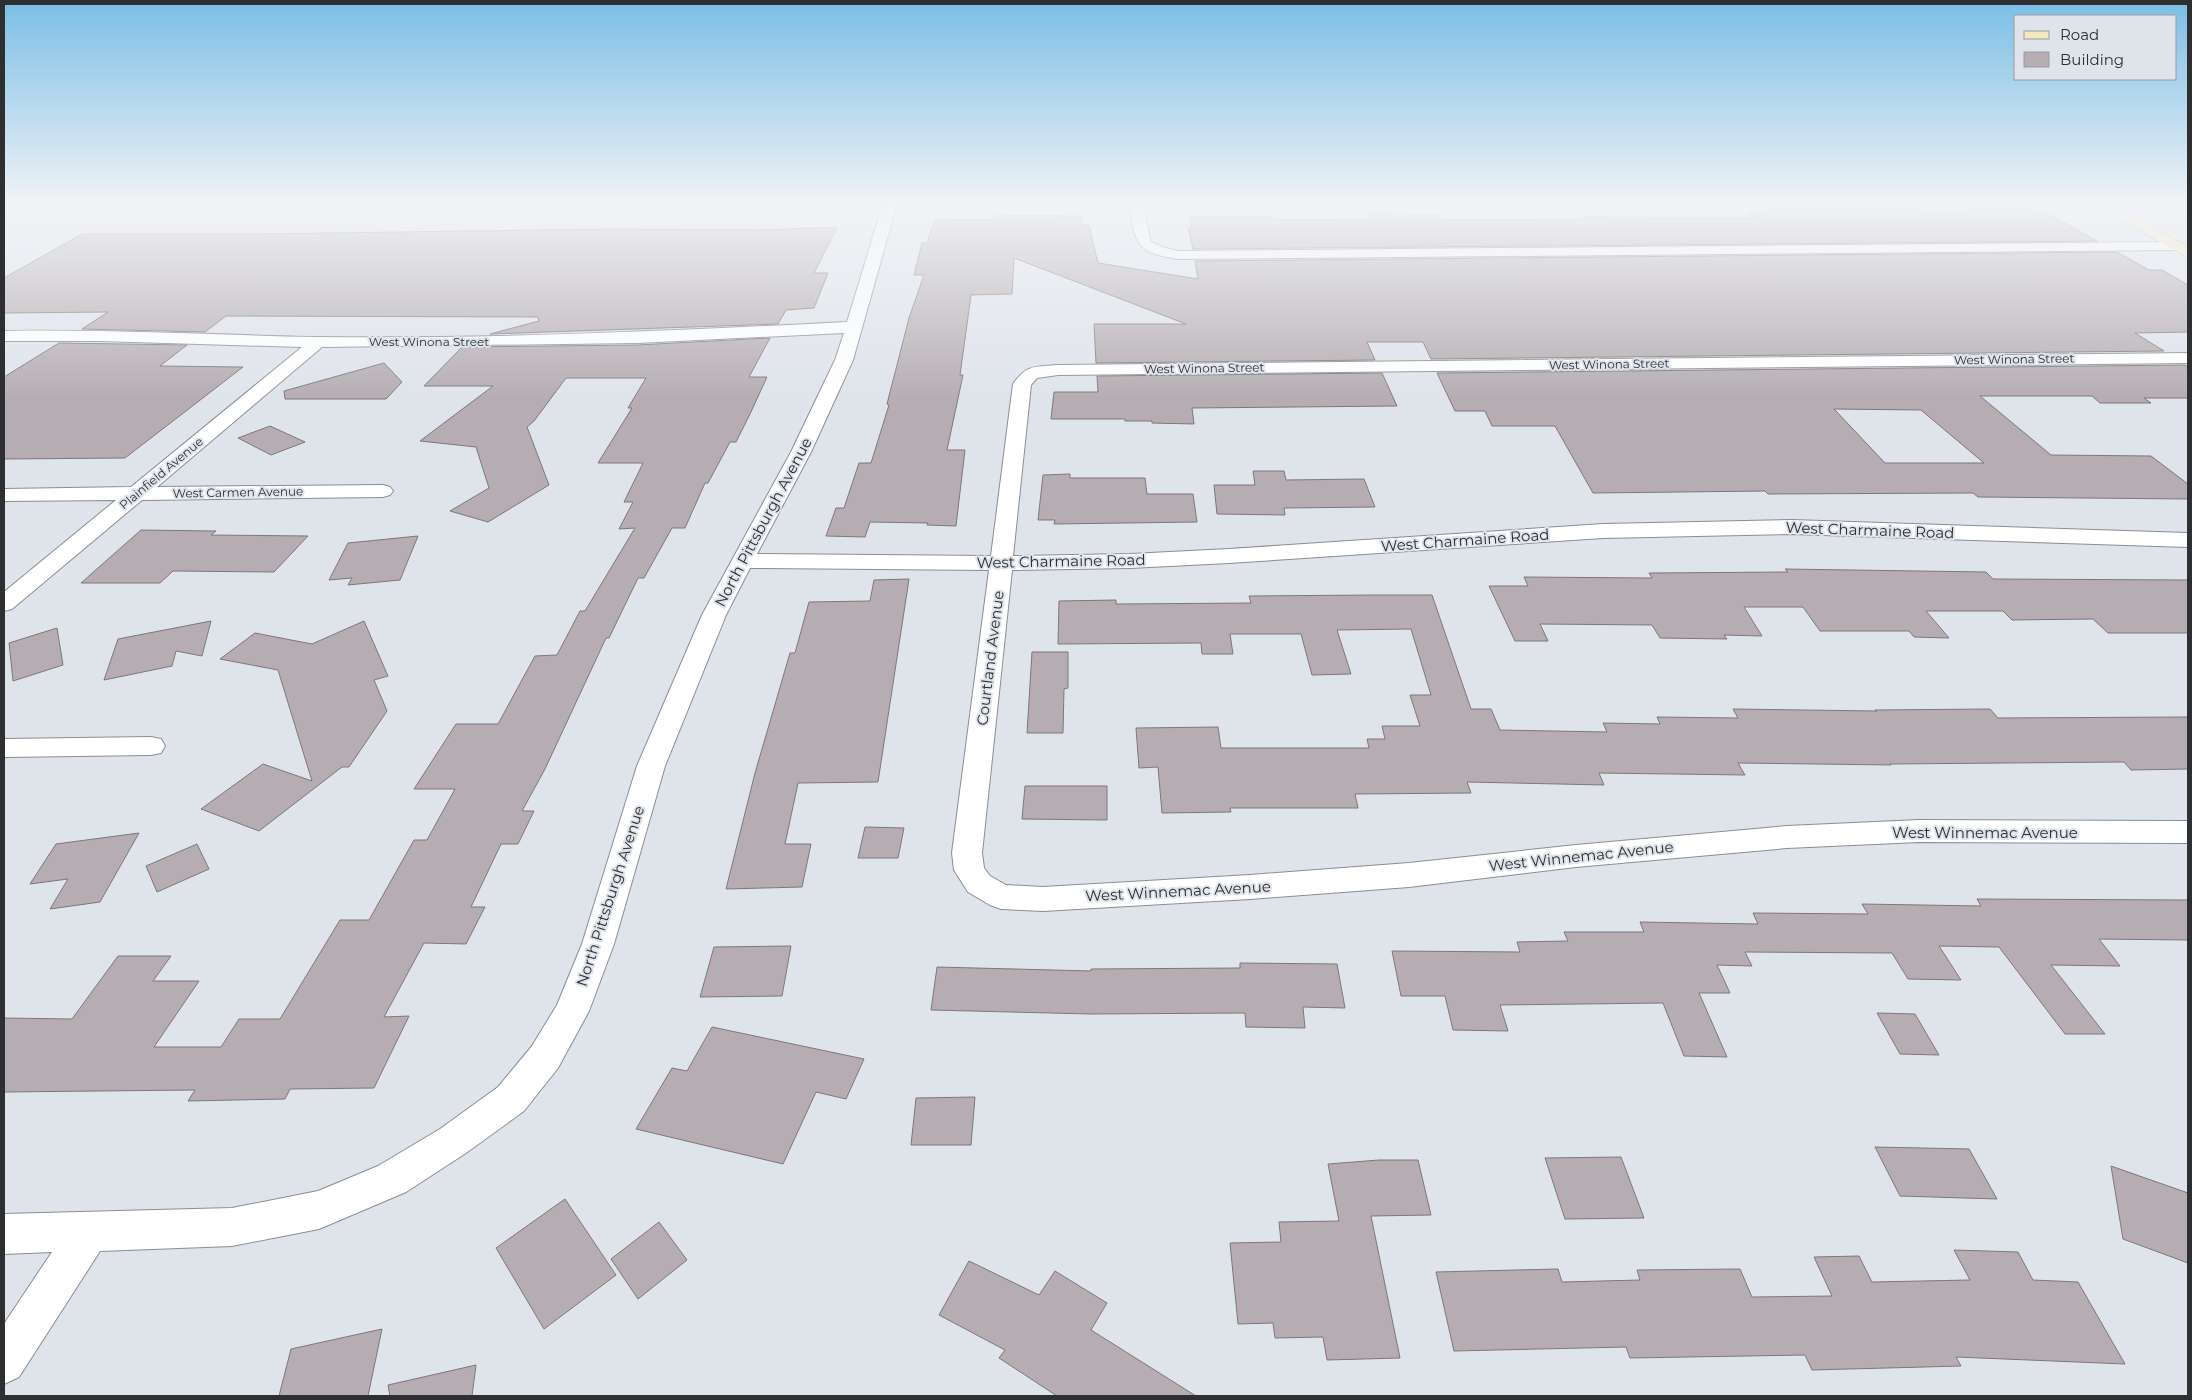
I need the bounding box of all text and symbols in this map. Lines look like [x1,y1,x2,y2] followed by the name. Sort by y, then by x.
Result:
[2014,15,2177,80] legend
[2060,25,2099,44] text: Road
[2060,50,2124,69] text: Building
[369,334,489,349] street label: West Winona Street
[1954,350,2074,368] street label: West Winona Street
[1549,355,1669,373] street label: West Winona Street
[1144,359,1264,377] street label: West Winona Street
[116,434,206,512] street label: Plainfield Avenue
[710,434,816,610] street label: North Pittsburgh Avenue
[173,483,303,501] street label: West Carmen Avenue
[1785,518,1955,542] street label: West Charmaine Road
[1380,525,1550,555] street label: West Charmaine Road
[976,550,1146,572] street label: West Charmaine Road
[972,589,1008,727] street label: Courtland Avenue
[572,803,648,989] street label: North Pittsburgh Avenue
[1892,823,2078,842] street label: West Winnemac Avenue
[1488,837,1674,875] street label: West Winnemac Avenue
[1085,877,1271,905] street label: West Winnemac Avenue

